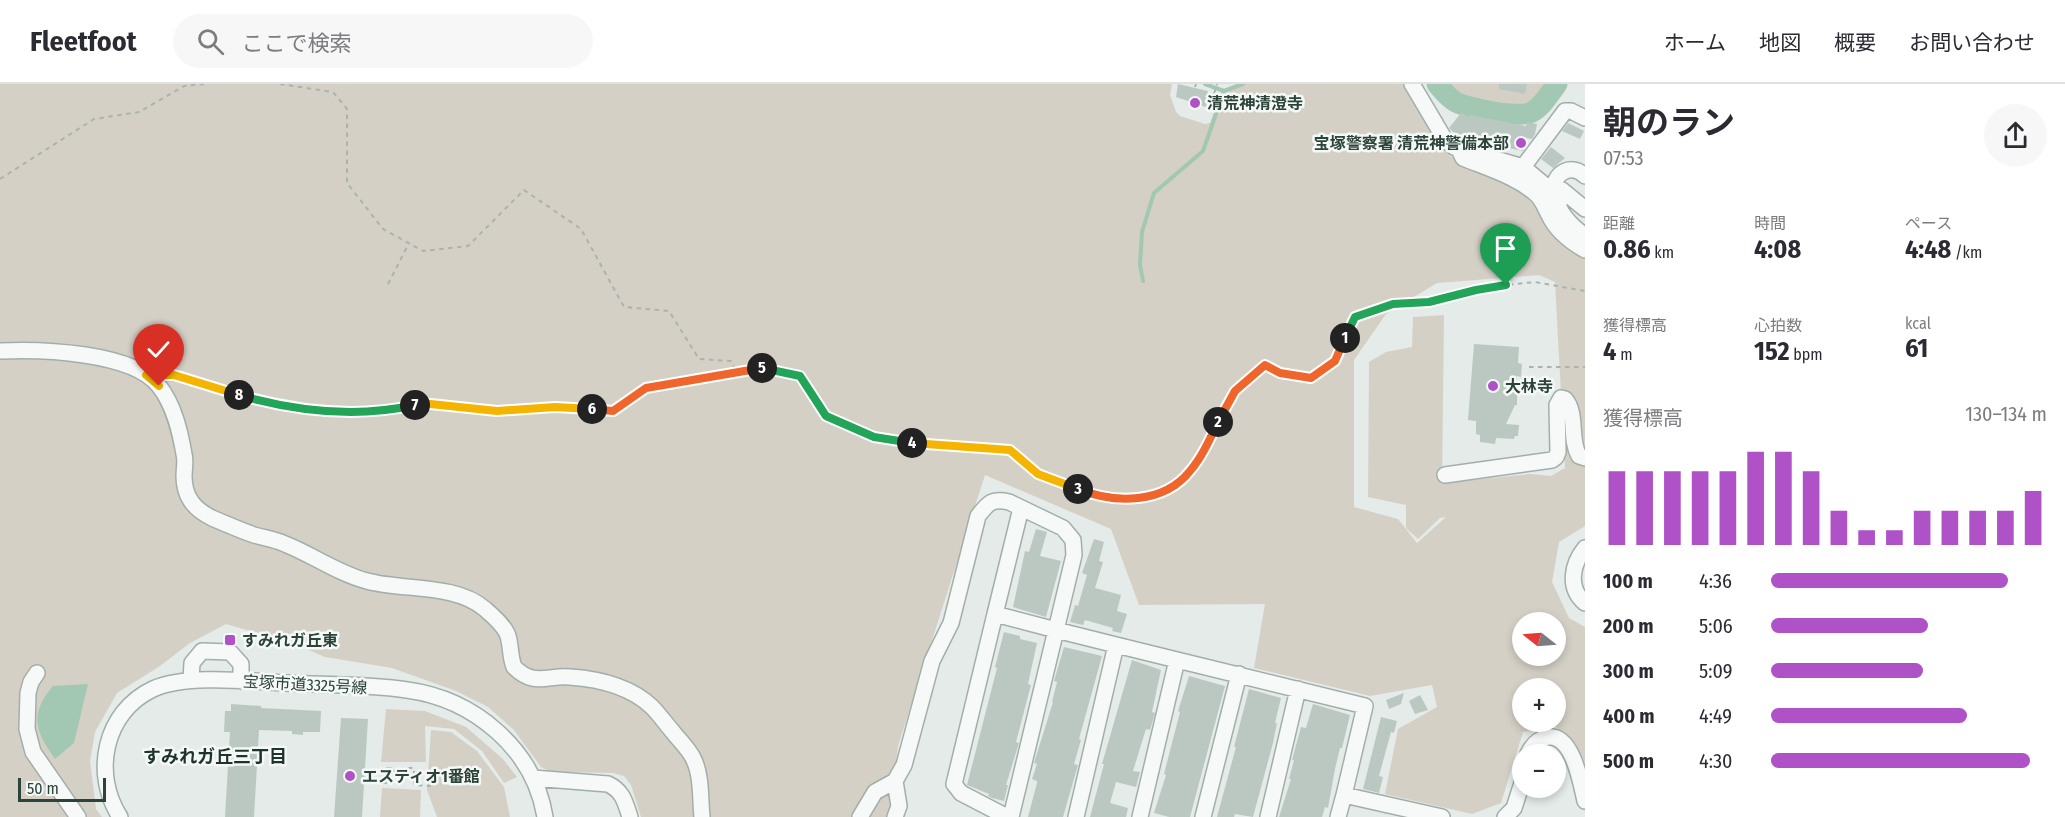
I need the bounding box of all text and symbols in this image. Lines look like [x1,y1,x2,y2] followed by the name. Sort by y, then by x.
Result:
[173,14,593,68] search box
[30,25,137,58] text: Fleetfoot
[194,25,227,58] icon: search
[242,30,352,57] text: ここで検索
[1664,30,1726,56] text: ホーム
[1759,30,1801,56] text: 地図
[1834,30,1876,56] text: 概要
[1909,30,2035,56] text: お問い合わせ
[1207,94,1303,113] place label: 清荒神清澄寺
[1188,96,1202,110] marker: 清荒神清澄寺
[1603,103,1735,143] text: 朝のラン
[1984,104,2047,167] button: share
[1314,134,1509,153] place label: 宝塚警察署 清荒神警備本部
[1514,136,1528,150] marker: 宝塚警察署 清荒神警備本部
[1603,146,1644,170] text: 07:53
[1603,214,1635,233] text: 距離
[1754,214,1786,233] text: 時間
[1905,214,1952,233] text: ペース
[1480,223,1531,285] pin
[1489,232,1522,265] icon: arrive
[1603,234,1650,265] text: 0.86
[1754,234,1801,265] text: 4:08
[1905,234,1951,265] text: 4:48
[1650,243,1674,262] text: km
[1951,243,1982,262] text: /km
[1905,314,1931,333] text: kcal
[1603,316,1667,335] text: 獲得標高
[1754,316,1802,335] text: 心拍数
[1330,323,1360,353] pin: 1
[133,324,184,386] pin
[1342,328,1348,347] text: 1
[142,333,175,366] icon: check
[1905,333,1928,364] text: 61
[1603,336,1616,367] text: 4
[1754,336,1790,367] text: 152
[1616,345,1632,364] text: m
[1790,345,1823,364] text: bpm
[747,353,777,383] pin: 5
[758,358,766,377] text: 5
[1505,377,1553,396] place label: 大林寺
[1486,379,1500,393] marker: 大林寺
[224,380,254,410] pin: 8
[235,385,243,404] text: 8
[400,390,430,420] pin: 7
[577,394,607,424] pin: 6
[412,395,418,414] text: 7
[588,399,596,418] text: 6
[1965,402,2047,426] text: 130–134 m
[1603,406,1683,430] text: 獲得標高
[1203,407,1233,437] pin: 2
[1214,412,1222,431] text: 2
[897,428,927,458] pin: 4
[908,433,916,452] text: 4
[1063,474,1093,504] pin: 3
[1074,479,1082,498] text: 3
[1603,569,1653,593] text: 100 m
[1699,569,1732,593] text: 4:36
[1512,612,1566,666] north arrow
[1512,612,1566,798] map controls
[1603,614,1654,638] text: 200 m
[1699,614,1733,638] text: 5:06
[242,631,338,650] place label: すみれガ丘東
[223,633,237,647] marker: すみれガ丘東
[1603,659,1654,683] text: 300 m
[1699,659,1732,683] text: 5:09
[242,672,368,697] street label: 宝塚市道3325号線
[1512,678,1566,732] button: +
[1603,704,1655,728] text: 400 m
[1699,704,1732,728] text: 4:49
[1512,744,1566,798] button: −
[143,746,287,768] district label: すみれガ丘三丁目
[1603,749,1654,773] text: 500 m
[1699,749,1733,773] text: 4:30
[362,767,480,786] place label: エスティオ1番館
[343,769,357,783] marker: エスティオ1番館
[18,775,106,802] scale bar
[27,779,59,798] text: 50 m

